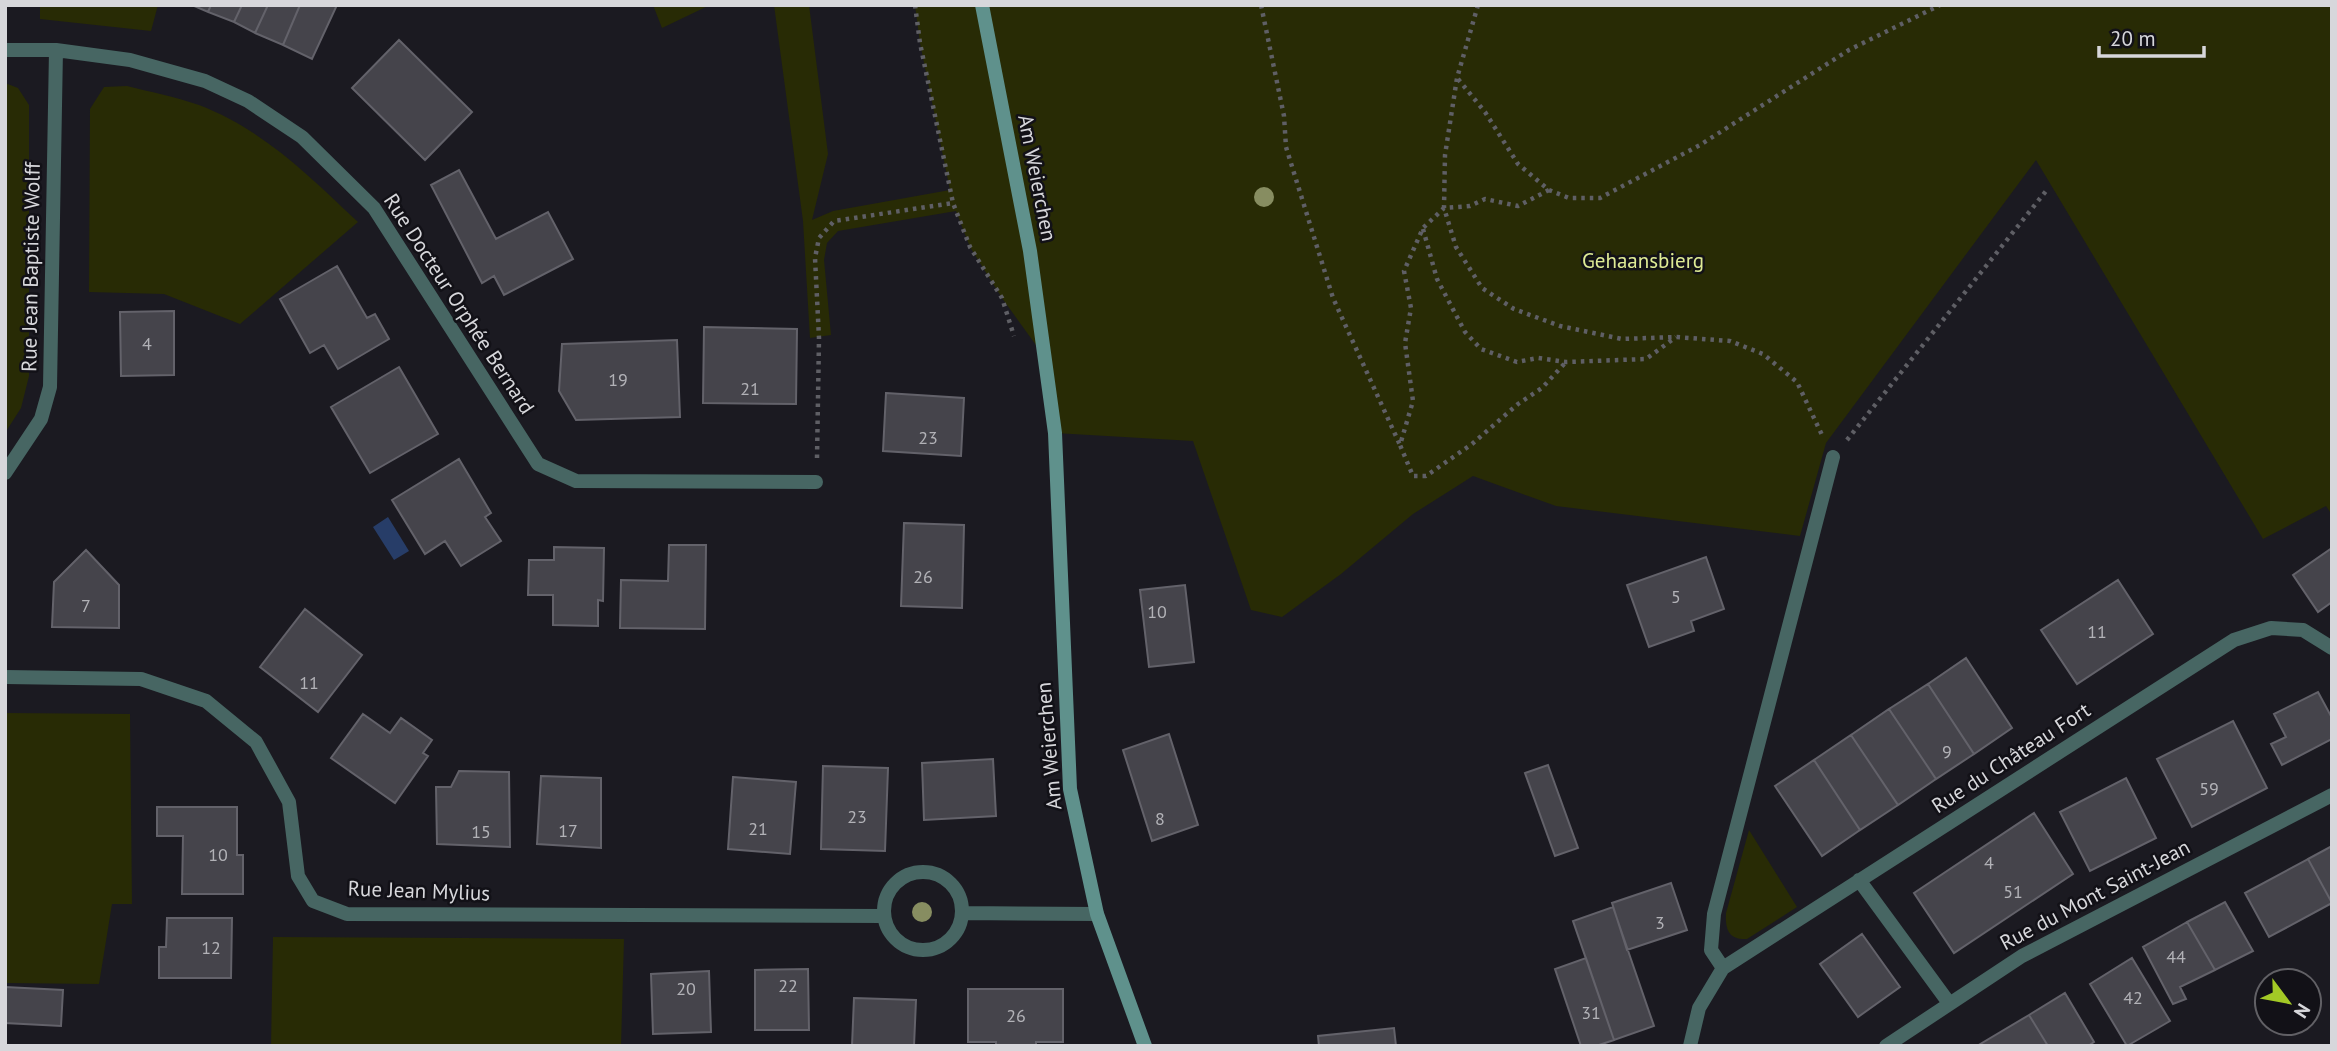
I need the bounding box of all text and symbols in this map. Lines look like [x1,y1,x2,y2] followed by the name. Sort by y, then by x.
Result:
[2099,14,2204,58] scale bar
[2110,25,2156,52] text: 20 m
[1012,112,1063,243] street label: Am Weierchen
[15,161,46,372] street label: Rue Jean Baptiste Wolff
[378,188,541,419] street label: Rue Docteur Orphée Bernard
[1582,247,1704,274] park label: Gehaansbierg
[142,332,152,355] house number: 4
[608,368,628,391] house number: 19
[740,377,760,400] house number: 21
[918,426,938,449] house number: 23
[913,565,933,588] house number: 26
[1671,585,1681,608] house number: 5
[81,594,91,617] house number: 7
[1147,600,1167,623] house number: 10
[2087,620,2107,643] house number: 11
[299,671,319,694] house number: 11
[1029,681,1068,811] street label: Am Weierchen
[1926,696,2095,819] street label: Rue du Château Fort
[1942,740,1952,763] house number: 9
[2199,777,2219,800] house number: 59
[847,805,867,828] house number: 23
[1155,807,1165,830] house number: 8
[748,817,768,840] house number: 21
[558,819,578,842] house number: 17
[471,820,491,843] house number: 15
[1995,833,2195,956] street label: Rue du Mont Saint-Jean
[208,843,228,866] house number: 10
[1984,851,1994,874] house number: 4
[347,875,491,906] street label: Rue Jean Mylius
[2003,880,2023,903] house number: 51
[1655,911,1665,934] house number: 3
[201,936,221,959] house number: 12
[2166,945,2186,968] house number: 44
[2253,967,2323,1037] north arrow
[778,974,798,997] house number: 22
[676,977,696,1000] house number: 20
[2123,986,2143,1009] house number: 42
[2289,999,2316,1023] text: N
[1581,1001,1601,1024] house number: 31
[1006,1004,1026,1027] house number: 26

